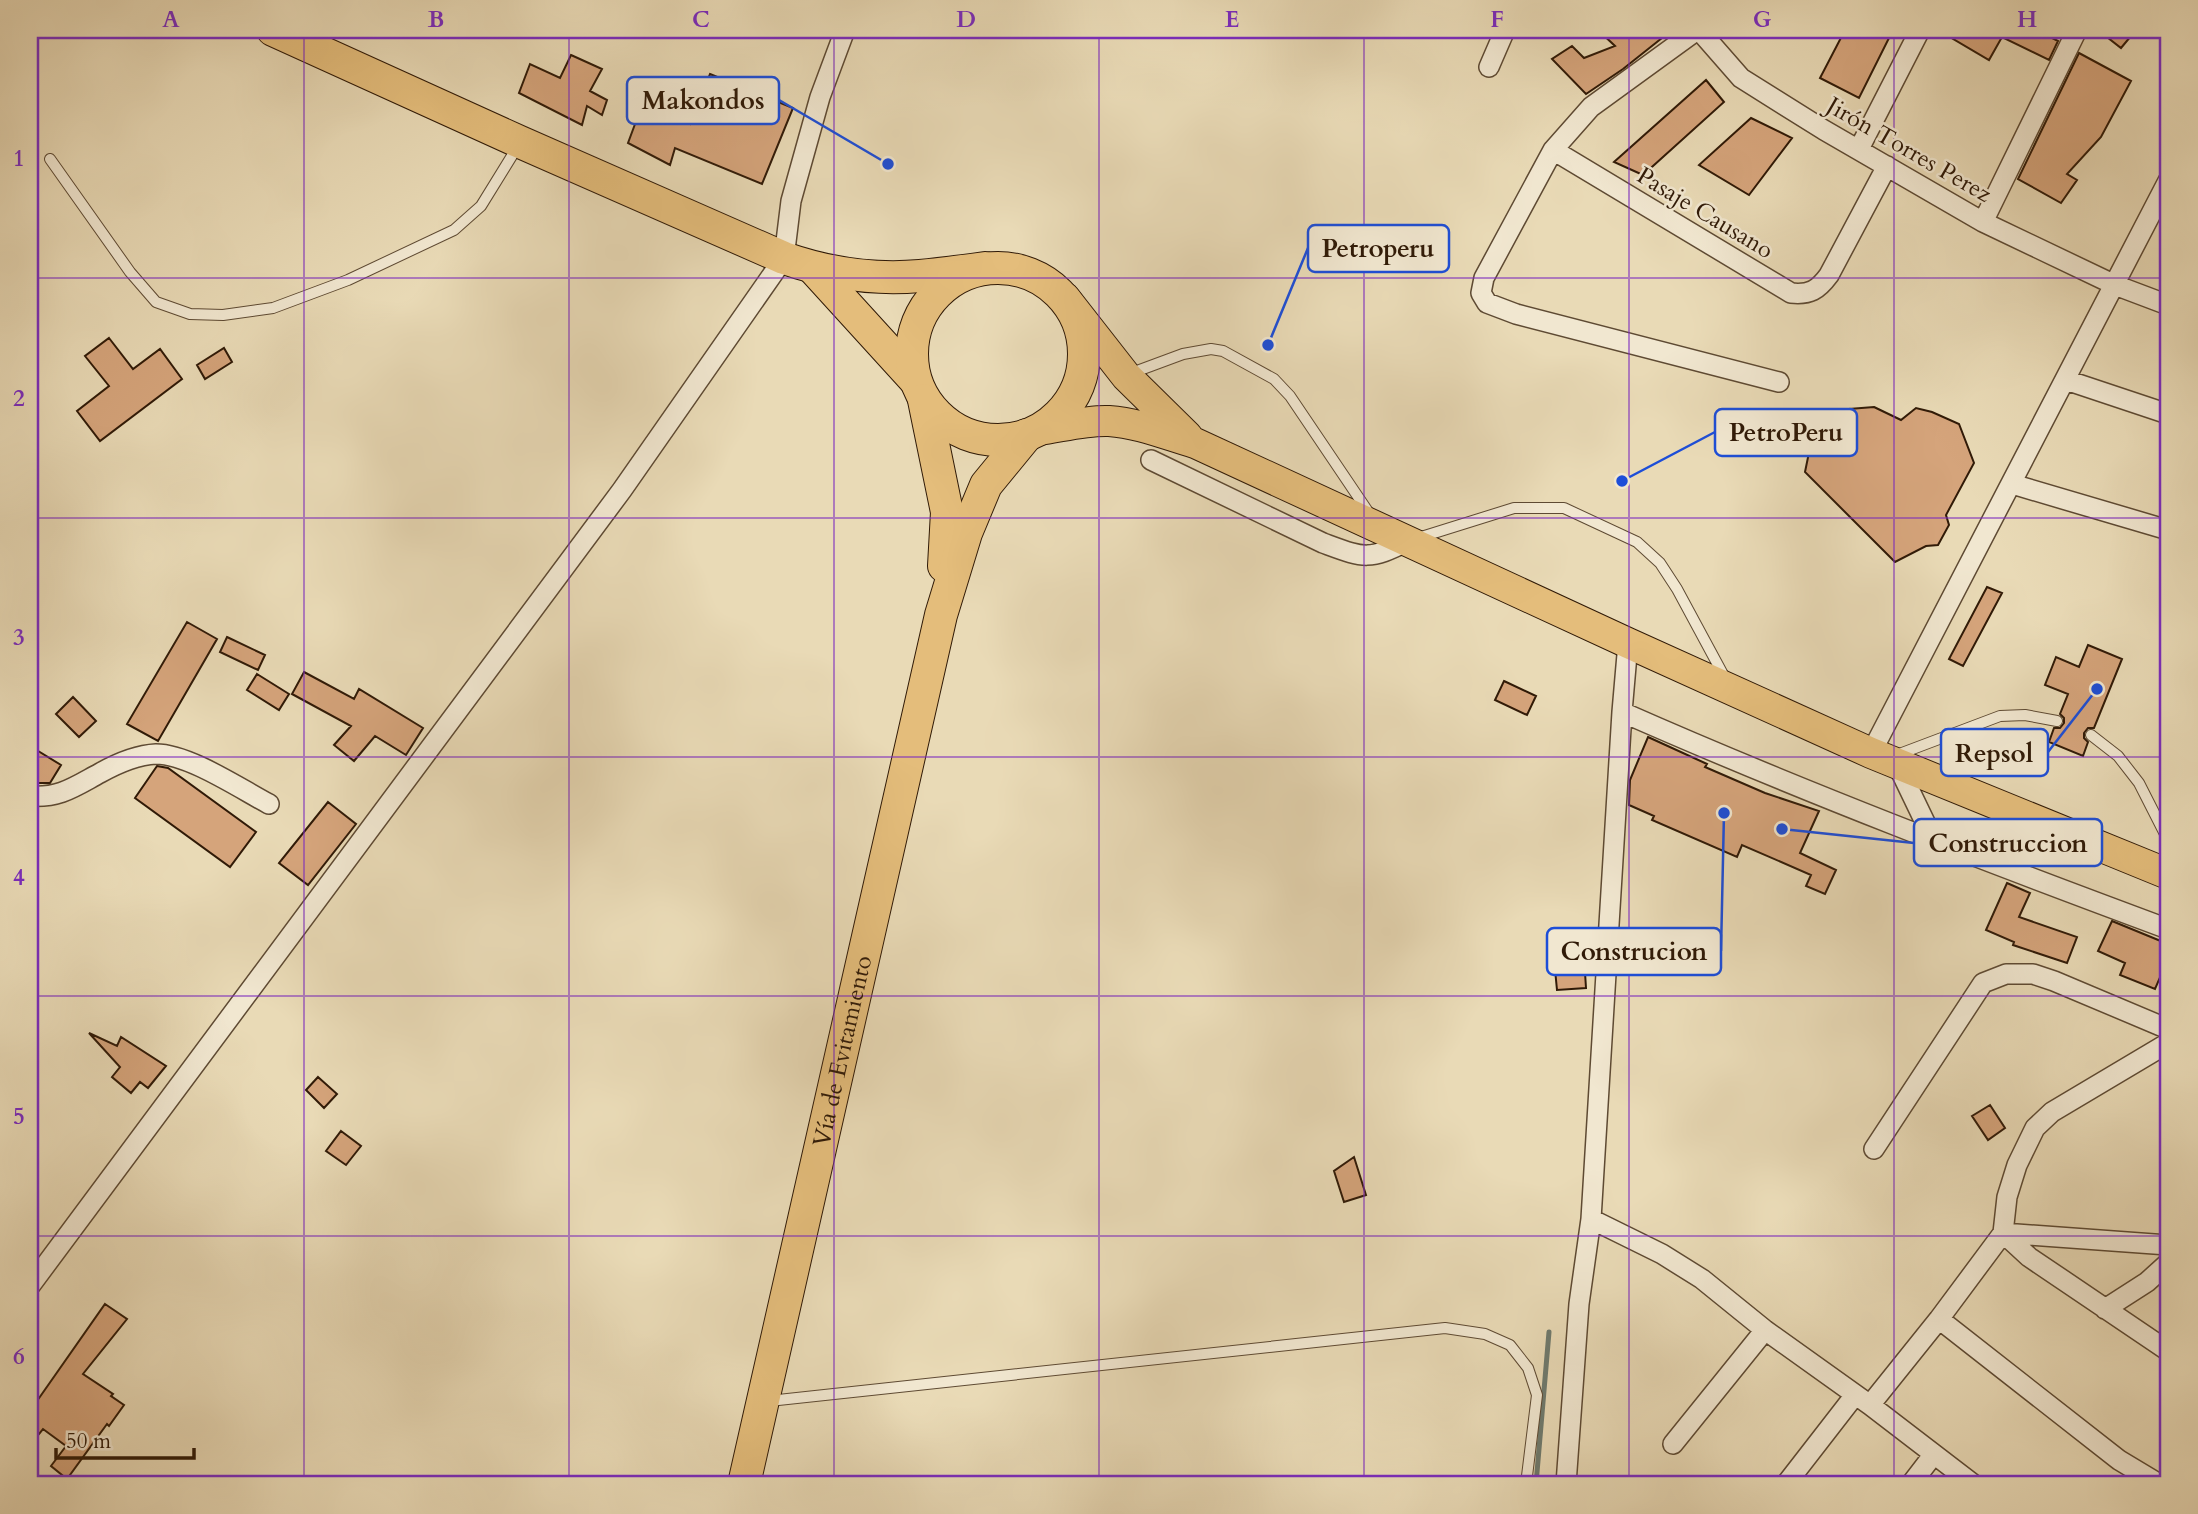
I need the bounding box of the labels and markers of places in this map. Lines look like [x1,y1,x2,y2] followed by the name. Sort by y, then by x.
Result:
[627,77,779,124] callout: Makondos
[1308,225,1449,272] callout: Petroperu
[1715,409,1857,456] callout: PetroPeru
[1941,729,2048,776] callout: Repsol
[1914,819,2102,866] callout: Construccion
[1547,928,1721,975] callout: Construcion

